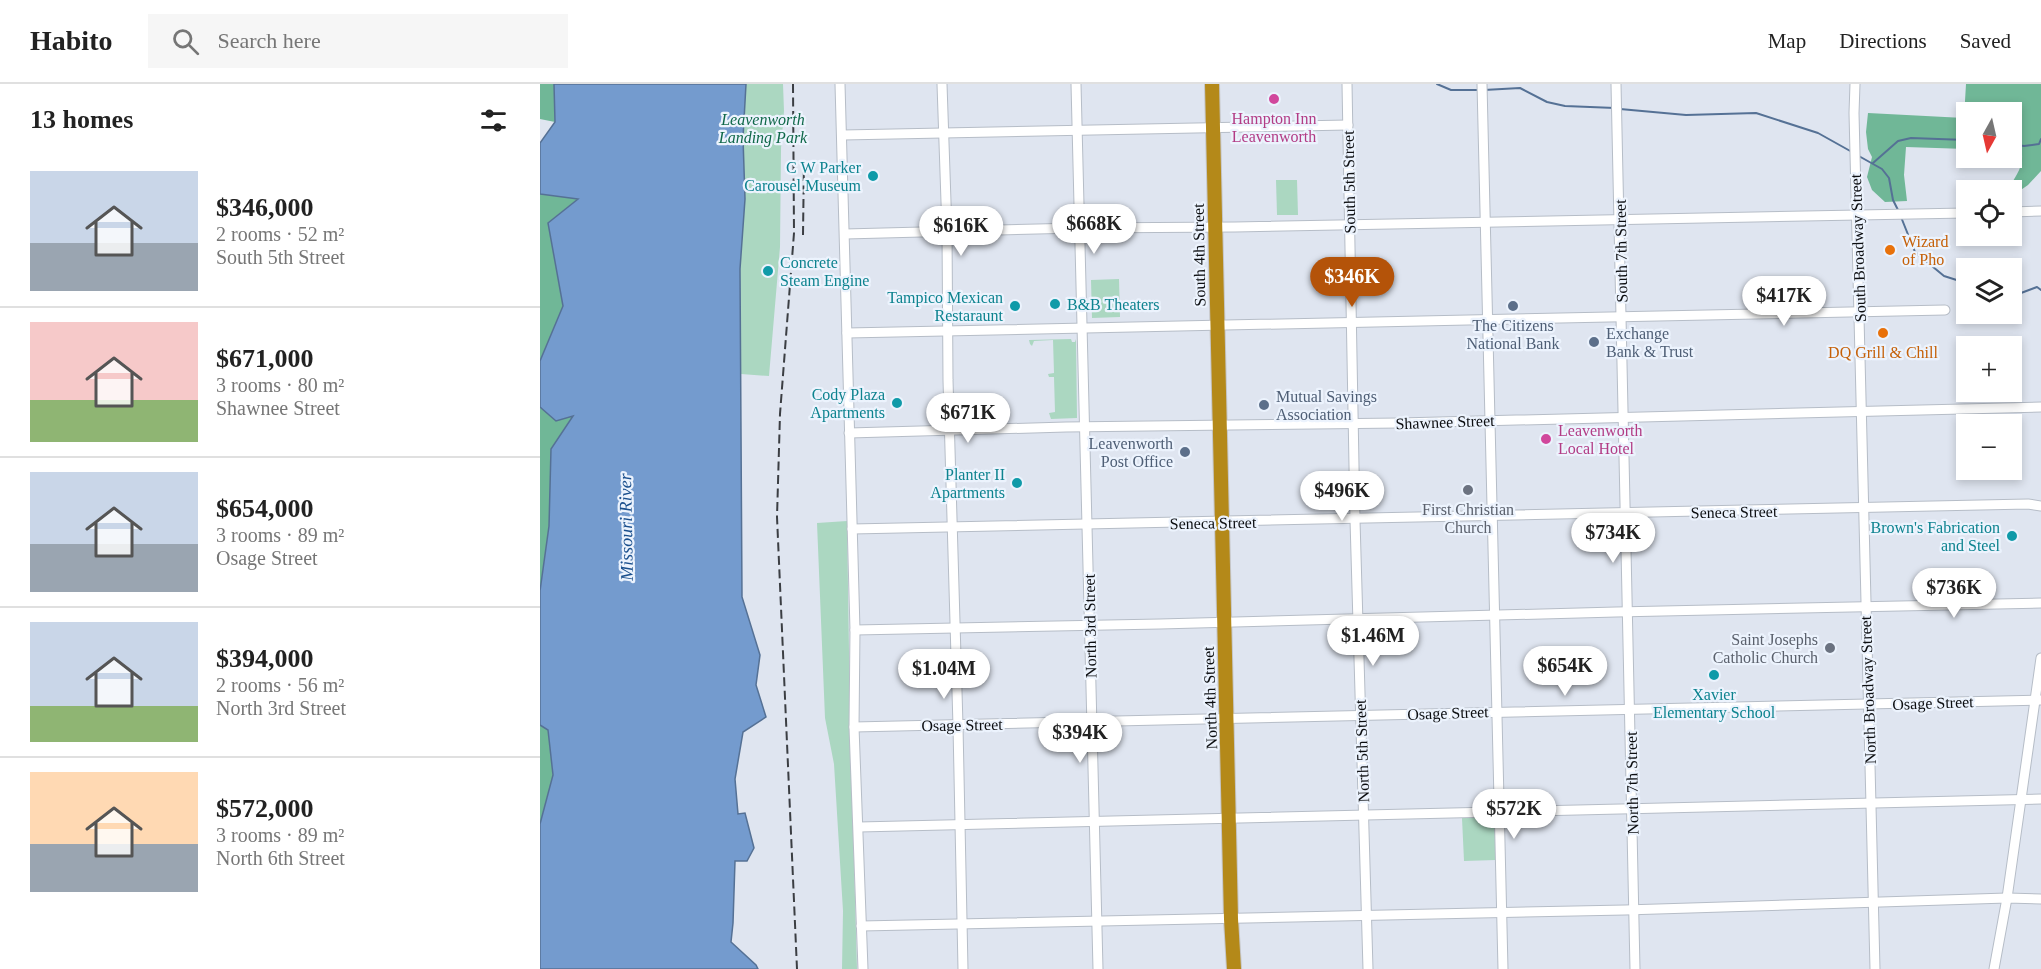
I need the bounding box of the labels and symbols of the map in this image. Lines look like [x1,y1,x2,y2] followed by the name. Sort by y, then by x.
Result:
[1267,92,1281,106] marker: Hampton Inn Leavenworth
[1956,102,2022,168] north arrow
[1232,110,1316,145] place label: Hampton Inn Leavenworth
[718,111,808,147] park label: Leavenworth Landing Park
[1340,130,1358,234] street label: South 5th Street
[744,159,862,194] place label: C W Parker Carousel Museum
[866,169,880,183] marker: C W Parker Carousel Museum
[1847,173,1870,322] street label: South Broadway Street
[1612,199,1630,303] street label: South 7th Street
[1190,203,1208,307] street label: South 4th Street
[1052,204,1136,255] pin: $668K
[919,206,1003,257] pin: $616K
[1902,233,1948,268] place label: Wizard of Pho
[1883,243,1897,257] marker: Wizard of Pho
[780,254,869,290] place label: Concrete Steam Engine
[1310,257,1394,308] pin: $346K
[761,264,775,278] marker: Concrete Steam Engine
[1742,276,1826,327] pin: $417K
[887,289,1004,324] place label: Tampico Mexican Restaraunt
[1067,296,1160,313] place label: B&B Theaters
[1048,297,1062,311] marker: B&B Theaters
[1008,299,1022,313] marker: Tampico Mexican Restaraunt
[1506,299,1520,313] marker: The Citizens National Bank
[1467,317,1559,352] place label: The Citizens National Bank
[1606,325,1694,360] place label: Exchange Bank & Trust
[1876,326,1890,340] marker: DQ Grill & Chill
[1587,335,1601,349] marker: Exchange Bank & Trust
[1828,344,1938,361] place label: DQ Grill & Chill
[810,386,885,422] place label: Cody Plaza Apartments
[1276,388,1377,423] place label: Mutual Savings Association
[926,393,1010,444] pin: $671K
[890,396,904,410] marker: Cody Plaza Apartments
[1257,398,1271,412] marker: Mutual Savings Association
[1395,412,1495,432] street label: Shawnee Street
[1558,422,1642,457] place label: Leavenworth Local Hotel
[1539,432,1553,446] marker: Leavenworth Local Hotel
[1089,435,1173,470] place label: Leavenworth Post Office
[1178,445,1192,459] marker: Leavenworth Post Office
[930,466,1005,502] place label: Planter II Apartments
[1300,471,1384,522] pin: $496K
[615,472,637,582] water label: Missouri River
[1010,476,1024,490] marker: Planter II Apartments
[1461,483,1475,497] marker: First Christian Church
[1422,501,1514,536] place label: First Christian Church
[1691,503,1778,521] street label: Seneca Street
[1571,513,1655,564] pin: $734K
[1170,514,1257,532] street label: Seneca Street
[1870,519,2001,554] place label: Brown's Fabrication and Steel
[2005,529,2019,543] marker: Brown's Fabrication and Steel
[1912,568,1996,619] pin: $736K
[1081,573,1099,678] street label: North 3rd Street
[1857,615,1880,764] street label: North Broadway Street
[1324,616,1422,667] pin: $1.46M
[1713,631,1818,666] place label: Saint Josephs Catholic Church
[1823,641,1837,655] marker: Saint Josephs Catholic Church
[1200,646,1220,750] street label: North 4th Street
[1523,646,1607,697] pin: $654K
[895,649,993,700] pin: $1.04M
[1707,668,1721,682] marker: Xavier Elementary School
[1653,686,1776,722] place label: Xavier Elementary School
[1892,693,1975,714] street label: Osage Street
[1352,699,1372,803] street label: North 5th Street
[1407,703,1490,724] street label: Osage Street
[1038,713,1122,764] pin: $394K
[921,716,1003,735] street label: Osage Street
[1623,731,1641,835] street label: North 7th Street
[1472,789,1556,840] pin: $572K

